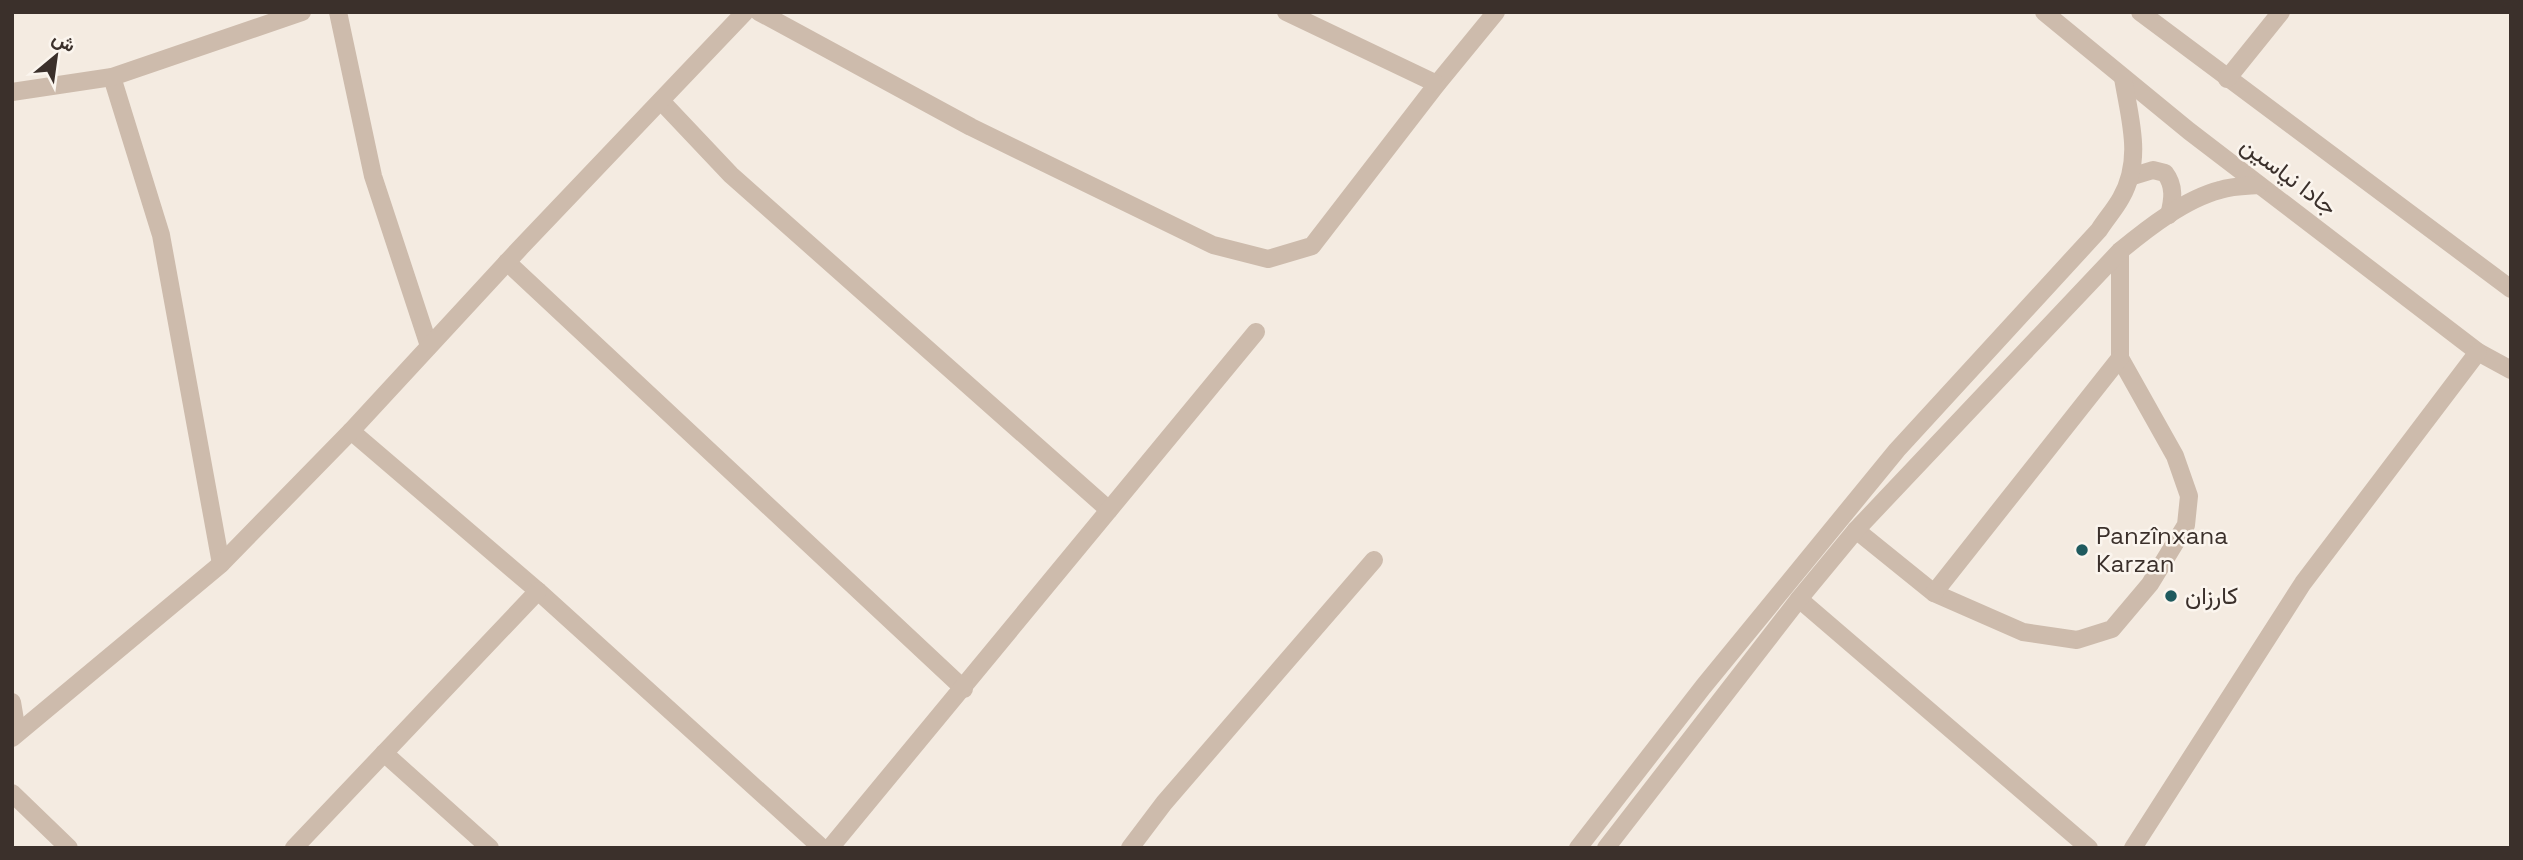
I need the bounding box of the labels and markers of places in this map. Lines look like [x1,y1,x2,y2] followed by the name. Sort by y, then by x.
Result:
[2096,520,2228,579] place label: Panzînxana Karzan
[2074,542,2090,558] marker: Panzînxana Karzan
[2185,580,2238,611] place label: كارزان
[2163,588,2179,604] marker: كارزان

